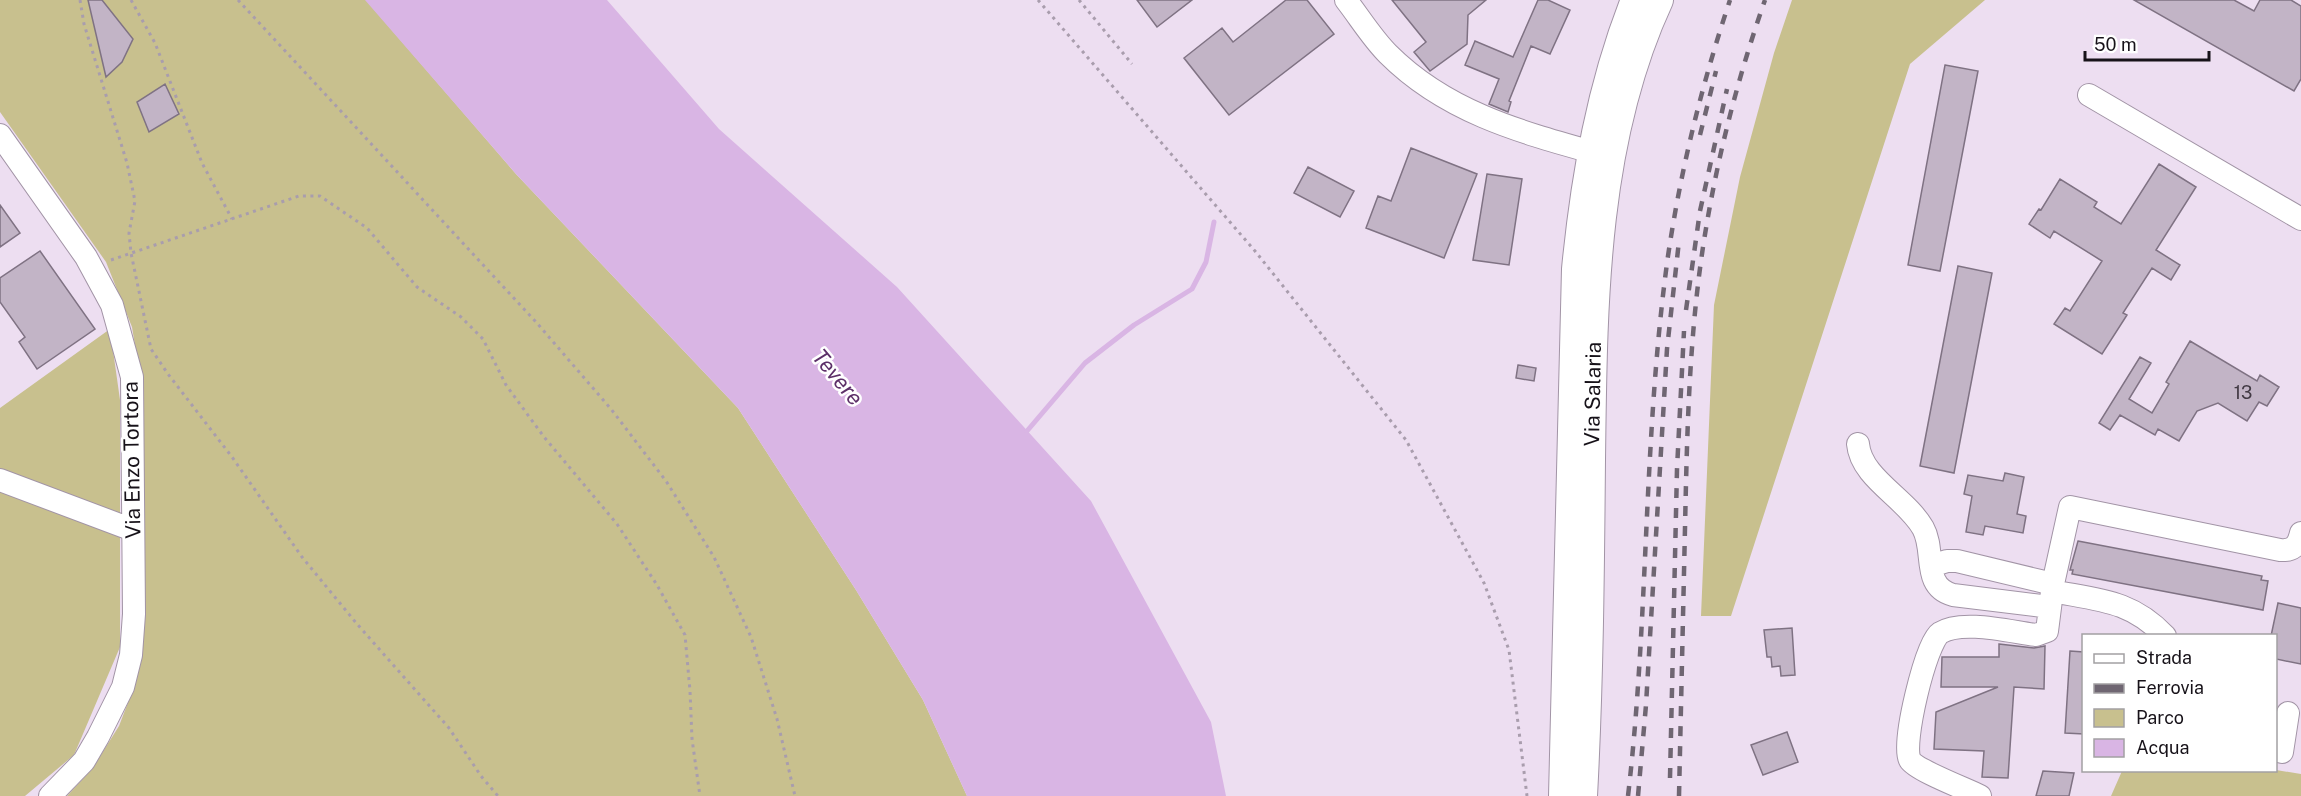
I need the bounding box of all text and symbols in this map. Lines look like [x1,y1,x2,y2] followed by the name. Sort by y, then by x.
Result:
[2085,24,2210,62] scale bar
[2094,34,2137,55] text: 50 m
[1579,342,1606,446] street label: Via Salaria
[807,344,869,410] water label: Tevere
[118,381,145,539] street label: Via Enzo Tortora
[2234,382,2252,403] house number: 13
[2082,634,2277,772] legend
[2136,647,2192,668] text: Strada
[2136,677,2204,698] text: Ferrovia
[2136,707,2184,728] text: Parco
[2136,737,2189,758] text: Acqua

